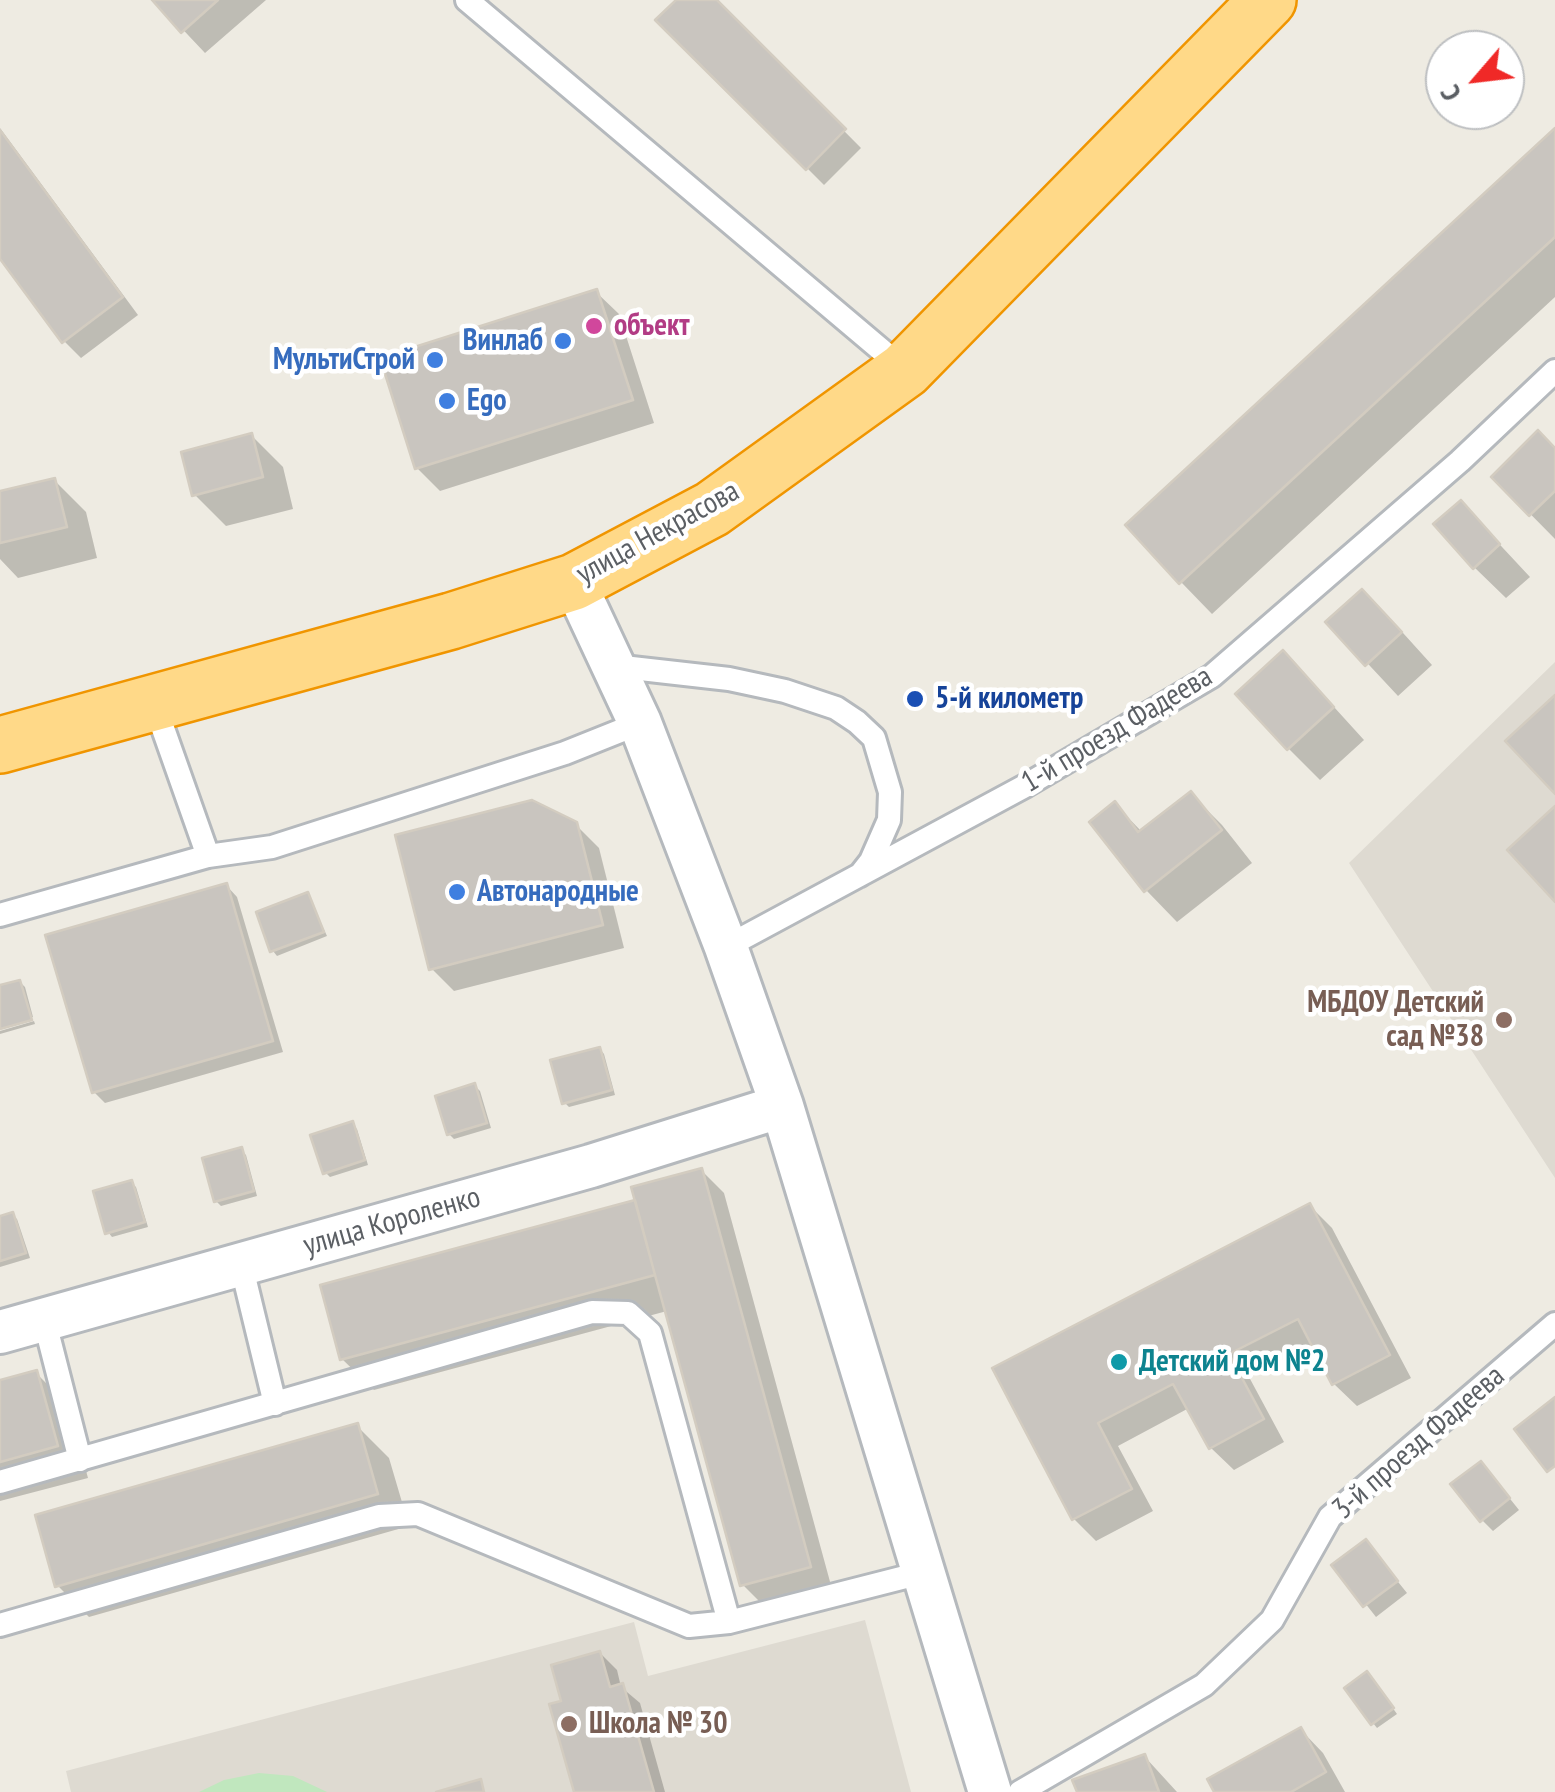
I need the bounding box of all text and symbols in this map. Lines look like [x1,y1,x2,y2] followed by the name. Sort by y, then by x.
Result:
[1425,30,1525,130] north arrow
[1431,79,1469,108] text: С
[614,308,690,344] place label: объект
[583,315,605,337] marker: объект
[463,323,543,359] place label: Винлаб
[552,330,574,352] marker: Винлаб
[273,342,415,378] place label: МультиСтрой
[424,349,446,371] marker: МультиСтрой
[467,383,507,419] place label: Ego
[436,390,458,412] marker: Ego
[570,474,746,592] street label: улица Некрасова
[1015,659,1219,801] street label: 1-й проезд Фадеева
[935,681,1083,717] place label: 5-й километр
[904,688,926,710] marker: 5-й километр
[477,874,639,910] place label: Автонародные
[446,881,468,903] marker: Автонародные
[1307,985,1484,1056] place label: МБДОУ Детский сад №38
[1493,1009,1515,1031] marker: МБДОУ Детский сад №38
[299,1180,485,1264] street label: улица Короленко
[1139,1344,1325,1380] place label: Детский дом №2
[1108,1351,1130,1373] marker: Детский дом №2
[1326,1359,1512,1527] street label: 3-й проезд Фадеева
[589,1706,728,1742] place label: Школа № 30
[558,1713,580,1735] marker: Школа № 30

